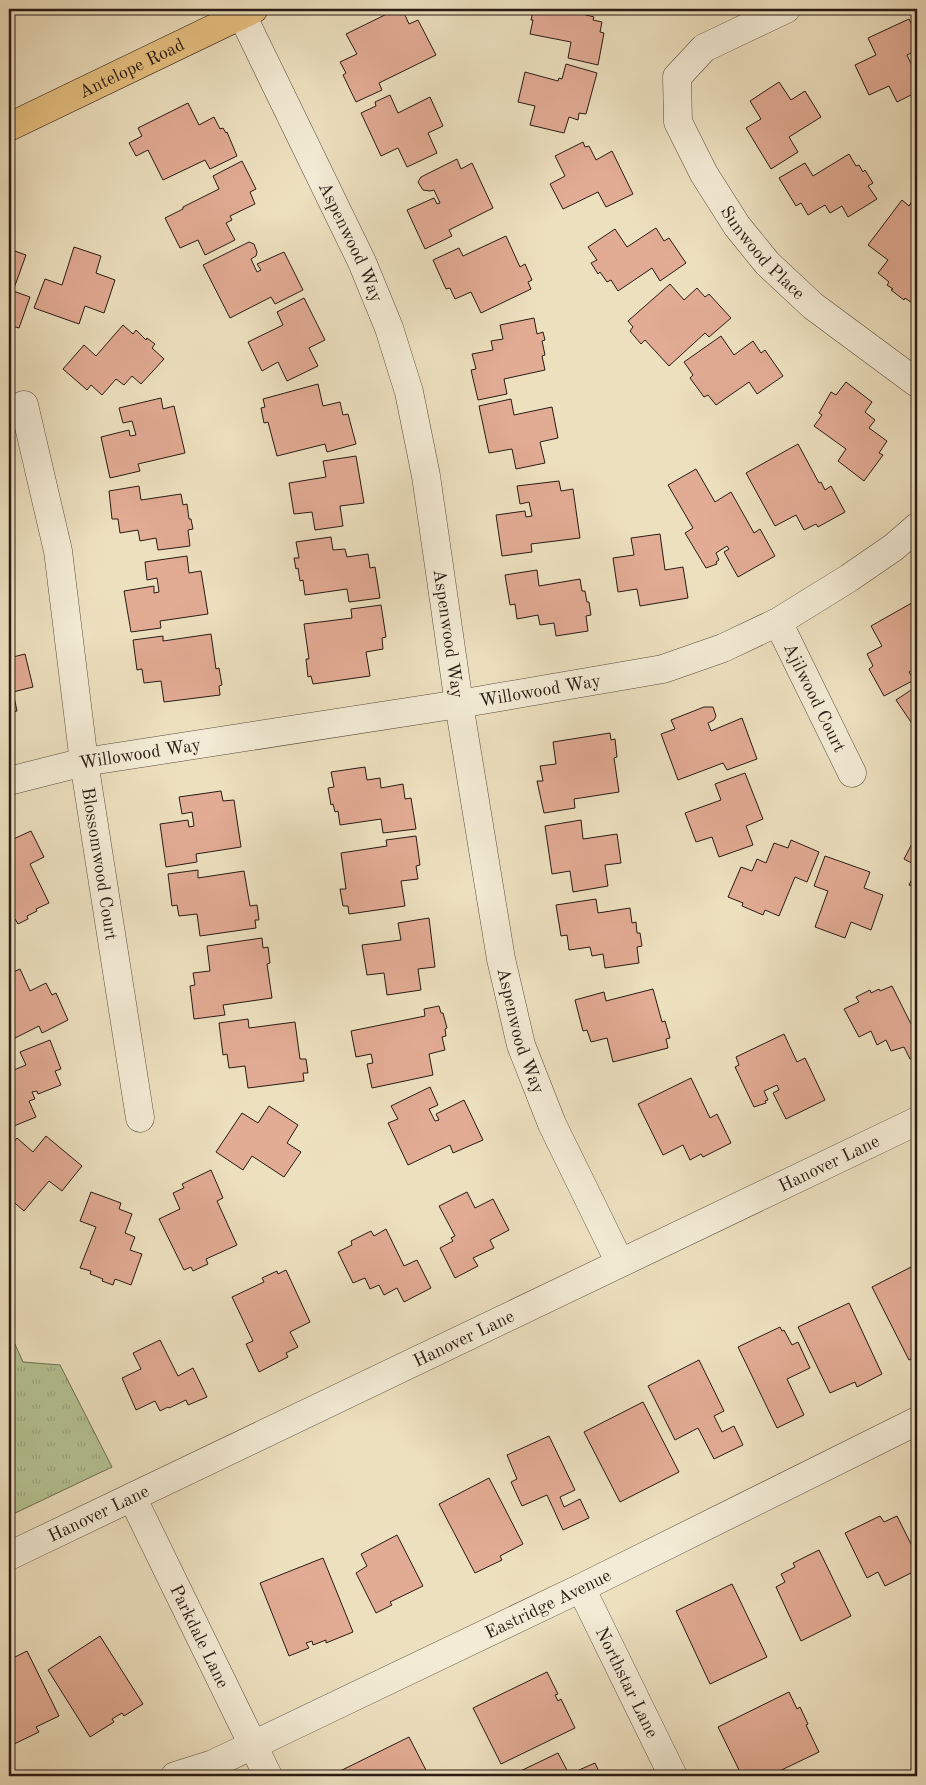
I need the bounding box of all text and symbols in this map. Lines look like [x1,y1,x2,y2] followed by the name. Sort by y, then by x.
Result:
[76,36,188,102] street label: Antelope Road
[315,180,386,306] street label: Aspenwood Way
[717,203,808,303] street label: Sunwood Place
[430,568,466,700] street label: Aspenwood Way
[780,640,848,755] street label: Ajilwood Court
[478,672,603,710] street label: Willowood Way
[78,736,203,773] street label: Willowood Way
[78,786,120,942] street label: Blossomwood Court
[493,966,547,1097] street label: Aspenwood Way
[776,1132,882,1196] street label: Hanover Lane
[411,1307,517,1371] street label: Hanover Lane
[45,1482,152,1546] street label: Hanover Lane
[482,1567,614,1643] street label: Eastridge Avenue
[166,1582,232,1691] street label: Parkdale Lane
[592,1625,661,1741] street label: Northstar Lane

